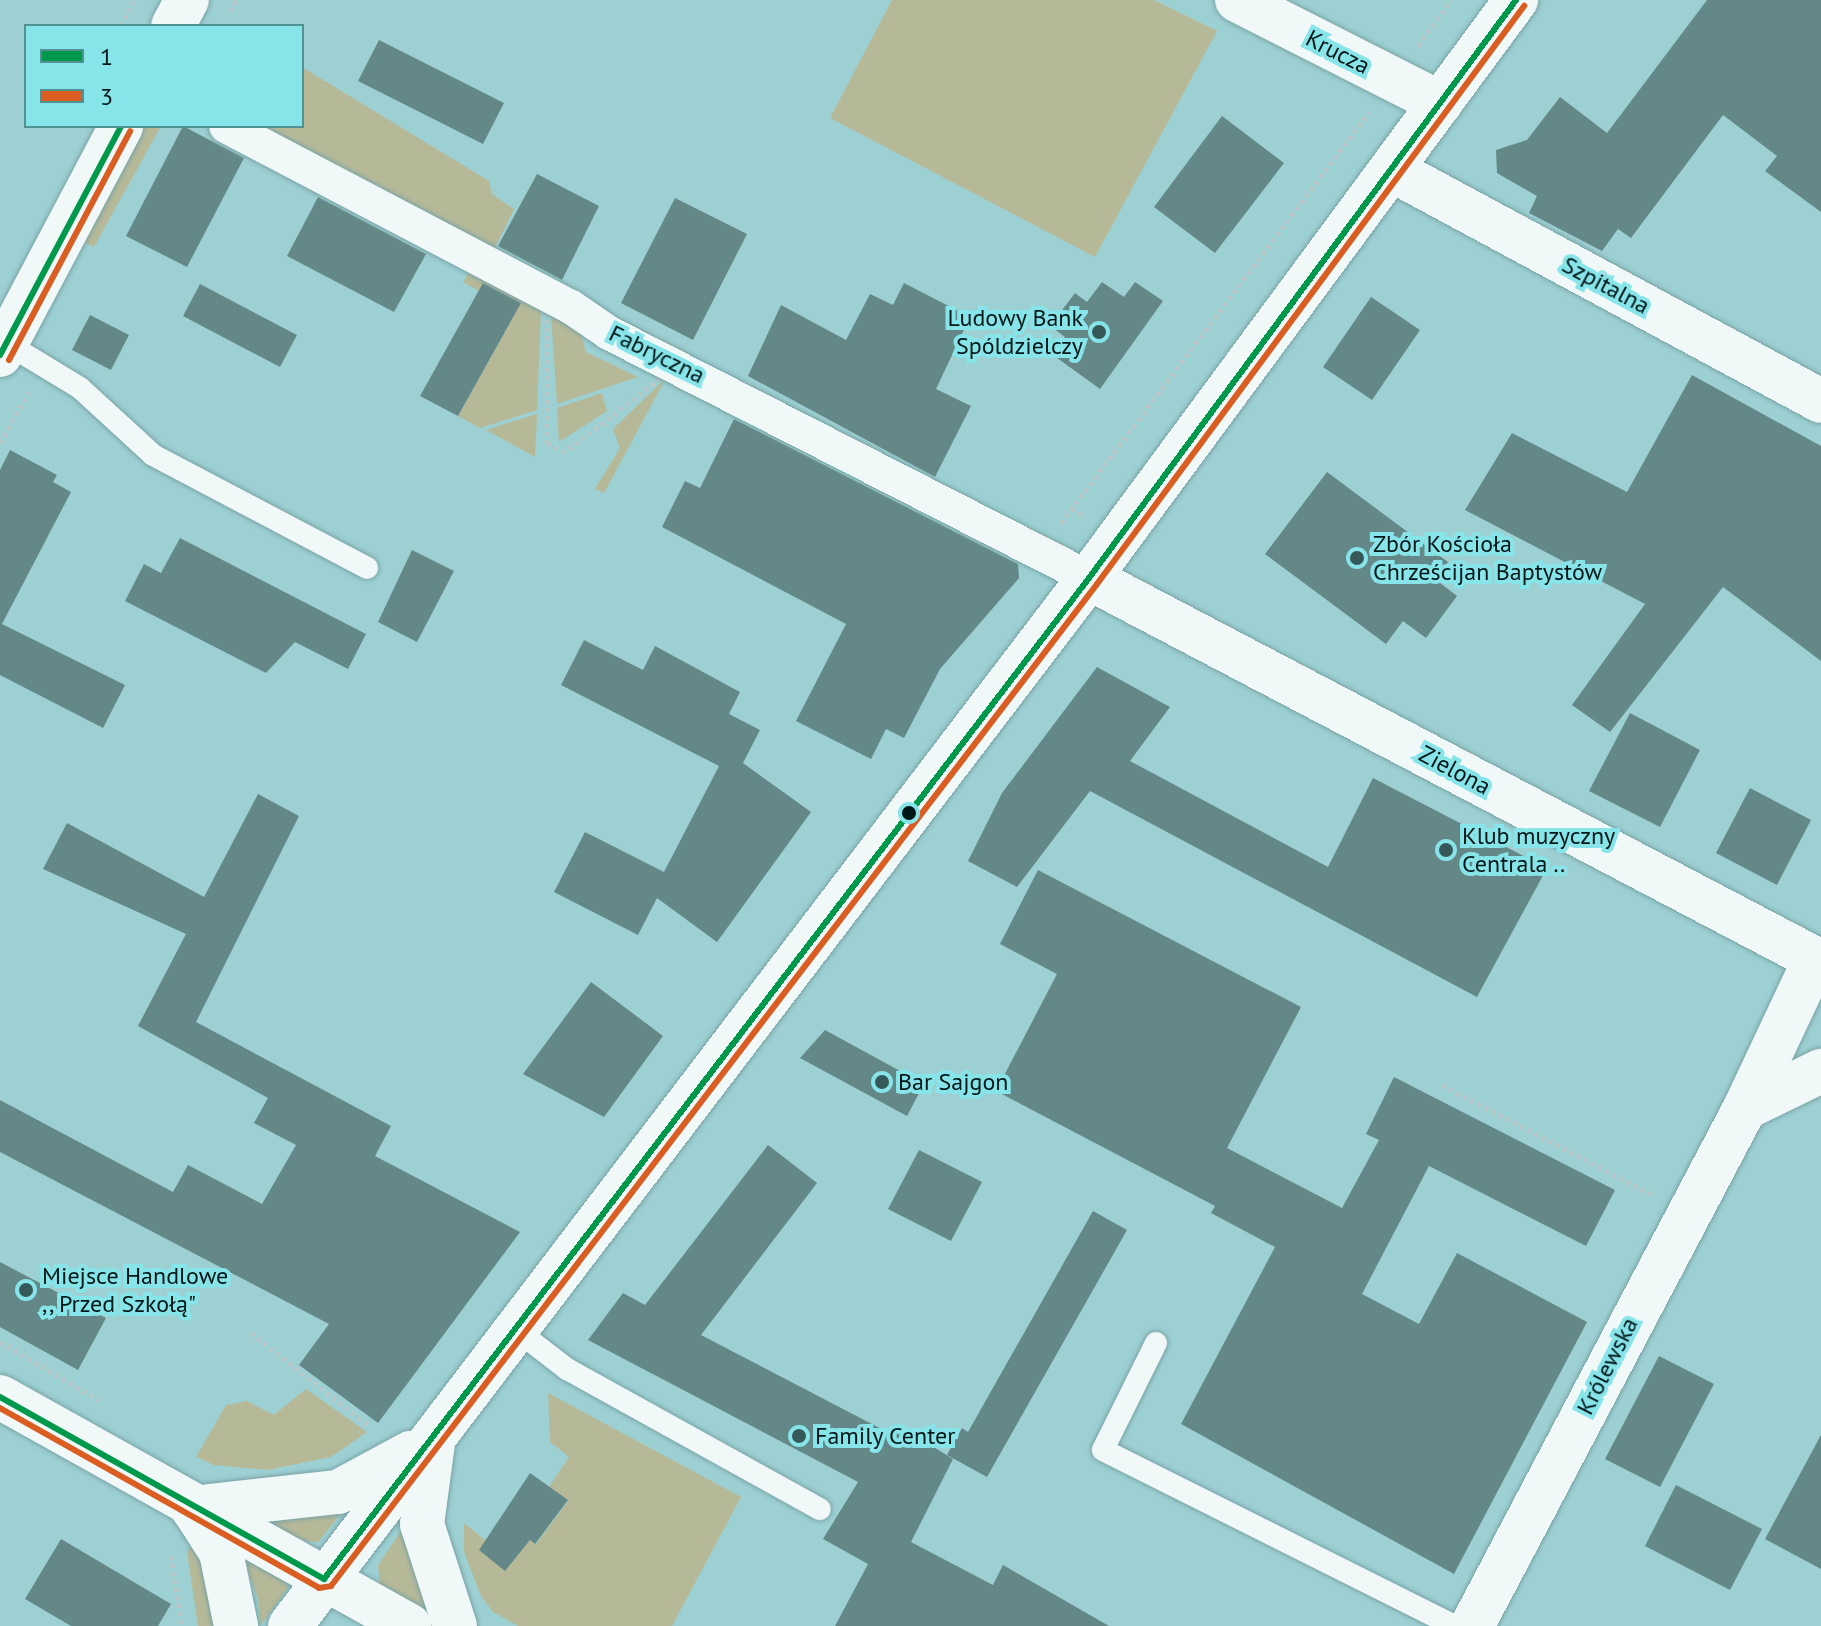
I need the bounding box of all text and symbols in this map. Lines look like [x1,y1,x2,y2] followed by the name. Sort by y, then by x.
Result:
[24,24,304,128] legend
[1301,24,1375,80] street label: Krucza
[100,41,113,72] text: 1
[100,81,113,112] text: 3
[1557,250,1655,320] street label: Szpitalna
[947,304,1083,360] place label: Ludowy Bank Spóldzielczy
[605,319,709,389] street label: Fabryczna
[1090,323,1108,341] marker: Ludowy Bank Spóldzielczy
[1373,530,1602,586] place label: Zbór Kościoła Chrześcijan Baptystów
[1348,549,1366,567] marker: Zbór Kościoła Chrześcijan Baptystów
[1414,739,1496,801] street label: Zielona
[901,805,917,821] unlabelled marker
[1462,822,1615,878] place label: Klub muzyczny Centrala ..
[1437,841,1455,859] marker: Klub muzyczny Centrala ..
[898,1068,1008,1096] place label: Bar Sajgon
[873,1073,891,1091] marker: Bar Sajgon
[42,1262,228,1318] place label: Miejsce Handlowe ,, Przed Szkołą"
[17,1281,35,1299] marker: Miejsce Handlowe ,, Przed Szkołą"
[1570,1313,1644,1419] street label: Królewska
[815,1422,956,1450] place label: Family Center
[790,1427,808,1445] marker: Family Center

